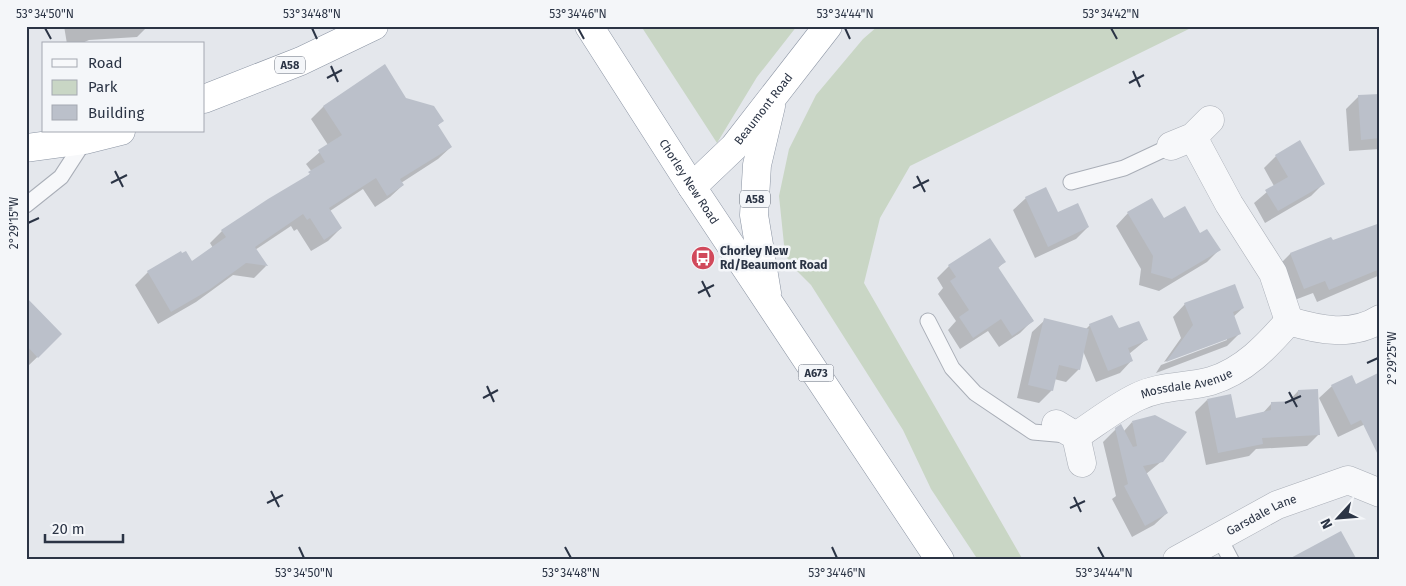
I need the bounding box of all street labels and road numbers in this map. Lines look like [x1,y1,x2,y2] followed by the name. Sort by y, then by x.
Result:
[275,56,305,74] road number: A58
[731,71,796,148] street label: Beaumont Road
[656,137,722,227] street label: Chorley New Road
[740,190,770,208] road number: A58
[798,364,834,382] road number: A673
[1139,366,1235,402] street label: Mossdale Avenue
[1224,492,1299,538] street label: Garsdale Lane

